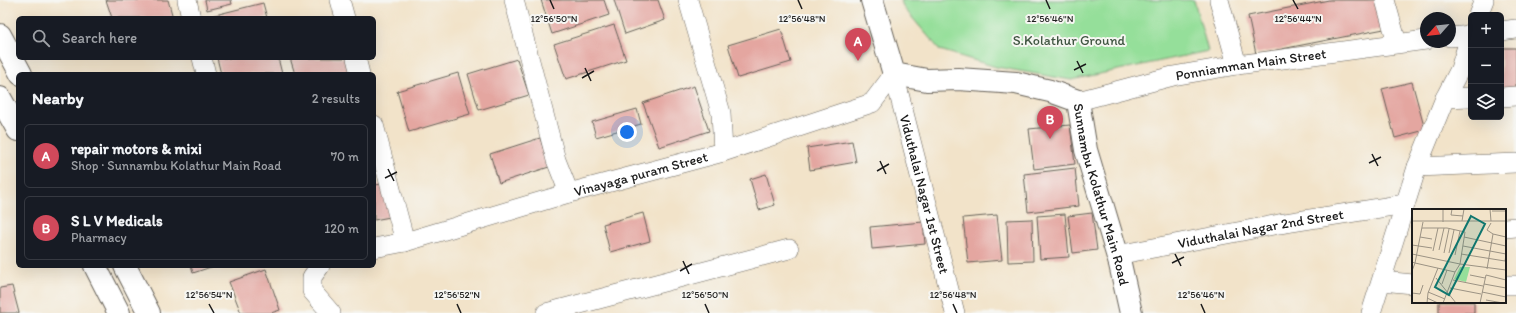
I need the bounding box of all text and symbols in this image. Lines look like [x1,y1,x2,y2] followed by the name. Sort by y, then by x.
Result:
[530,12,578,25] text: 12°56'50"N
[778,12,826,25] text: 12°56'48"N
[1027,12,1074,25] text: 12°56'46"N
[1274,12,1322,25] text: 12°56'44"N
[1420,12,1456,48] north arrow
[1468,12,1504,120] map controls
[1468,12,1504,48] button: +
[16,16,376,60] search box
[30,27,52,49] icon: search
[845,28,871,61] pin: A
[62,29,137,47] text: Search here
[1013,32,1126,49] park label: S.Kolathur Ground
[1174,45,1327,84] street label: Ponniamman Main Street
[1468,48,1504,84] button: −
[1468,84,1504,120] button: layers
[32,88,84,108] text: Nearby
[312,91,360,106] text: 2 results
[1070,102,1133,287] street label: Sunnambu Kolathur Main Road
[1037,106,1063,139] pin: B
[896,113,953,276] street label: Viduthalai Nagar 1st Street
[617,122,637,142] your location
[71,140,202,158] text: repair motors & mixi
[572,148,710,200] street label: Vinayaga puram Street
[42,149,50,164] text: A
[331,149,359,164] text: 70 m
[71,158,281,173] text: Shop · Sunnambu Kolathur Main Road
[1176,206,1345,252] street label: Viduthalai Nagar 2nd Street
[1412,209,1506,303] inset map
[71,212,163,230] text: S L V Medicals
[42,221,50,236] text: B
[324,221,359,236] text: 120 m
[71,230,127,245] text: Pharmacy
[186,288,233,301] text: 12°56'54"N
[434,288,480,301] text: 12°56'52"N
[681,288,729,301] text: 12°56'50"N
[929,288,977,301] text: 12°56'48"N
[1178,288,1225,301] text: 12°56'46"N

